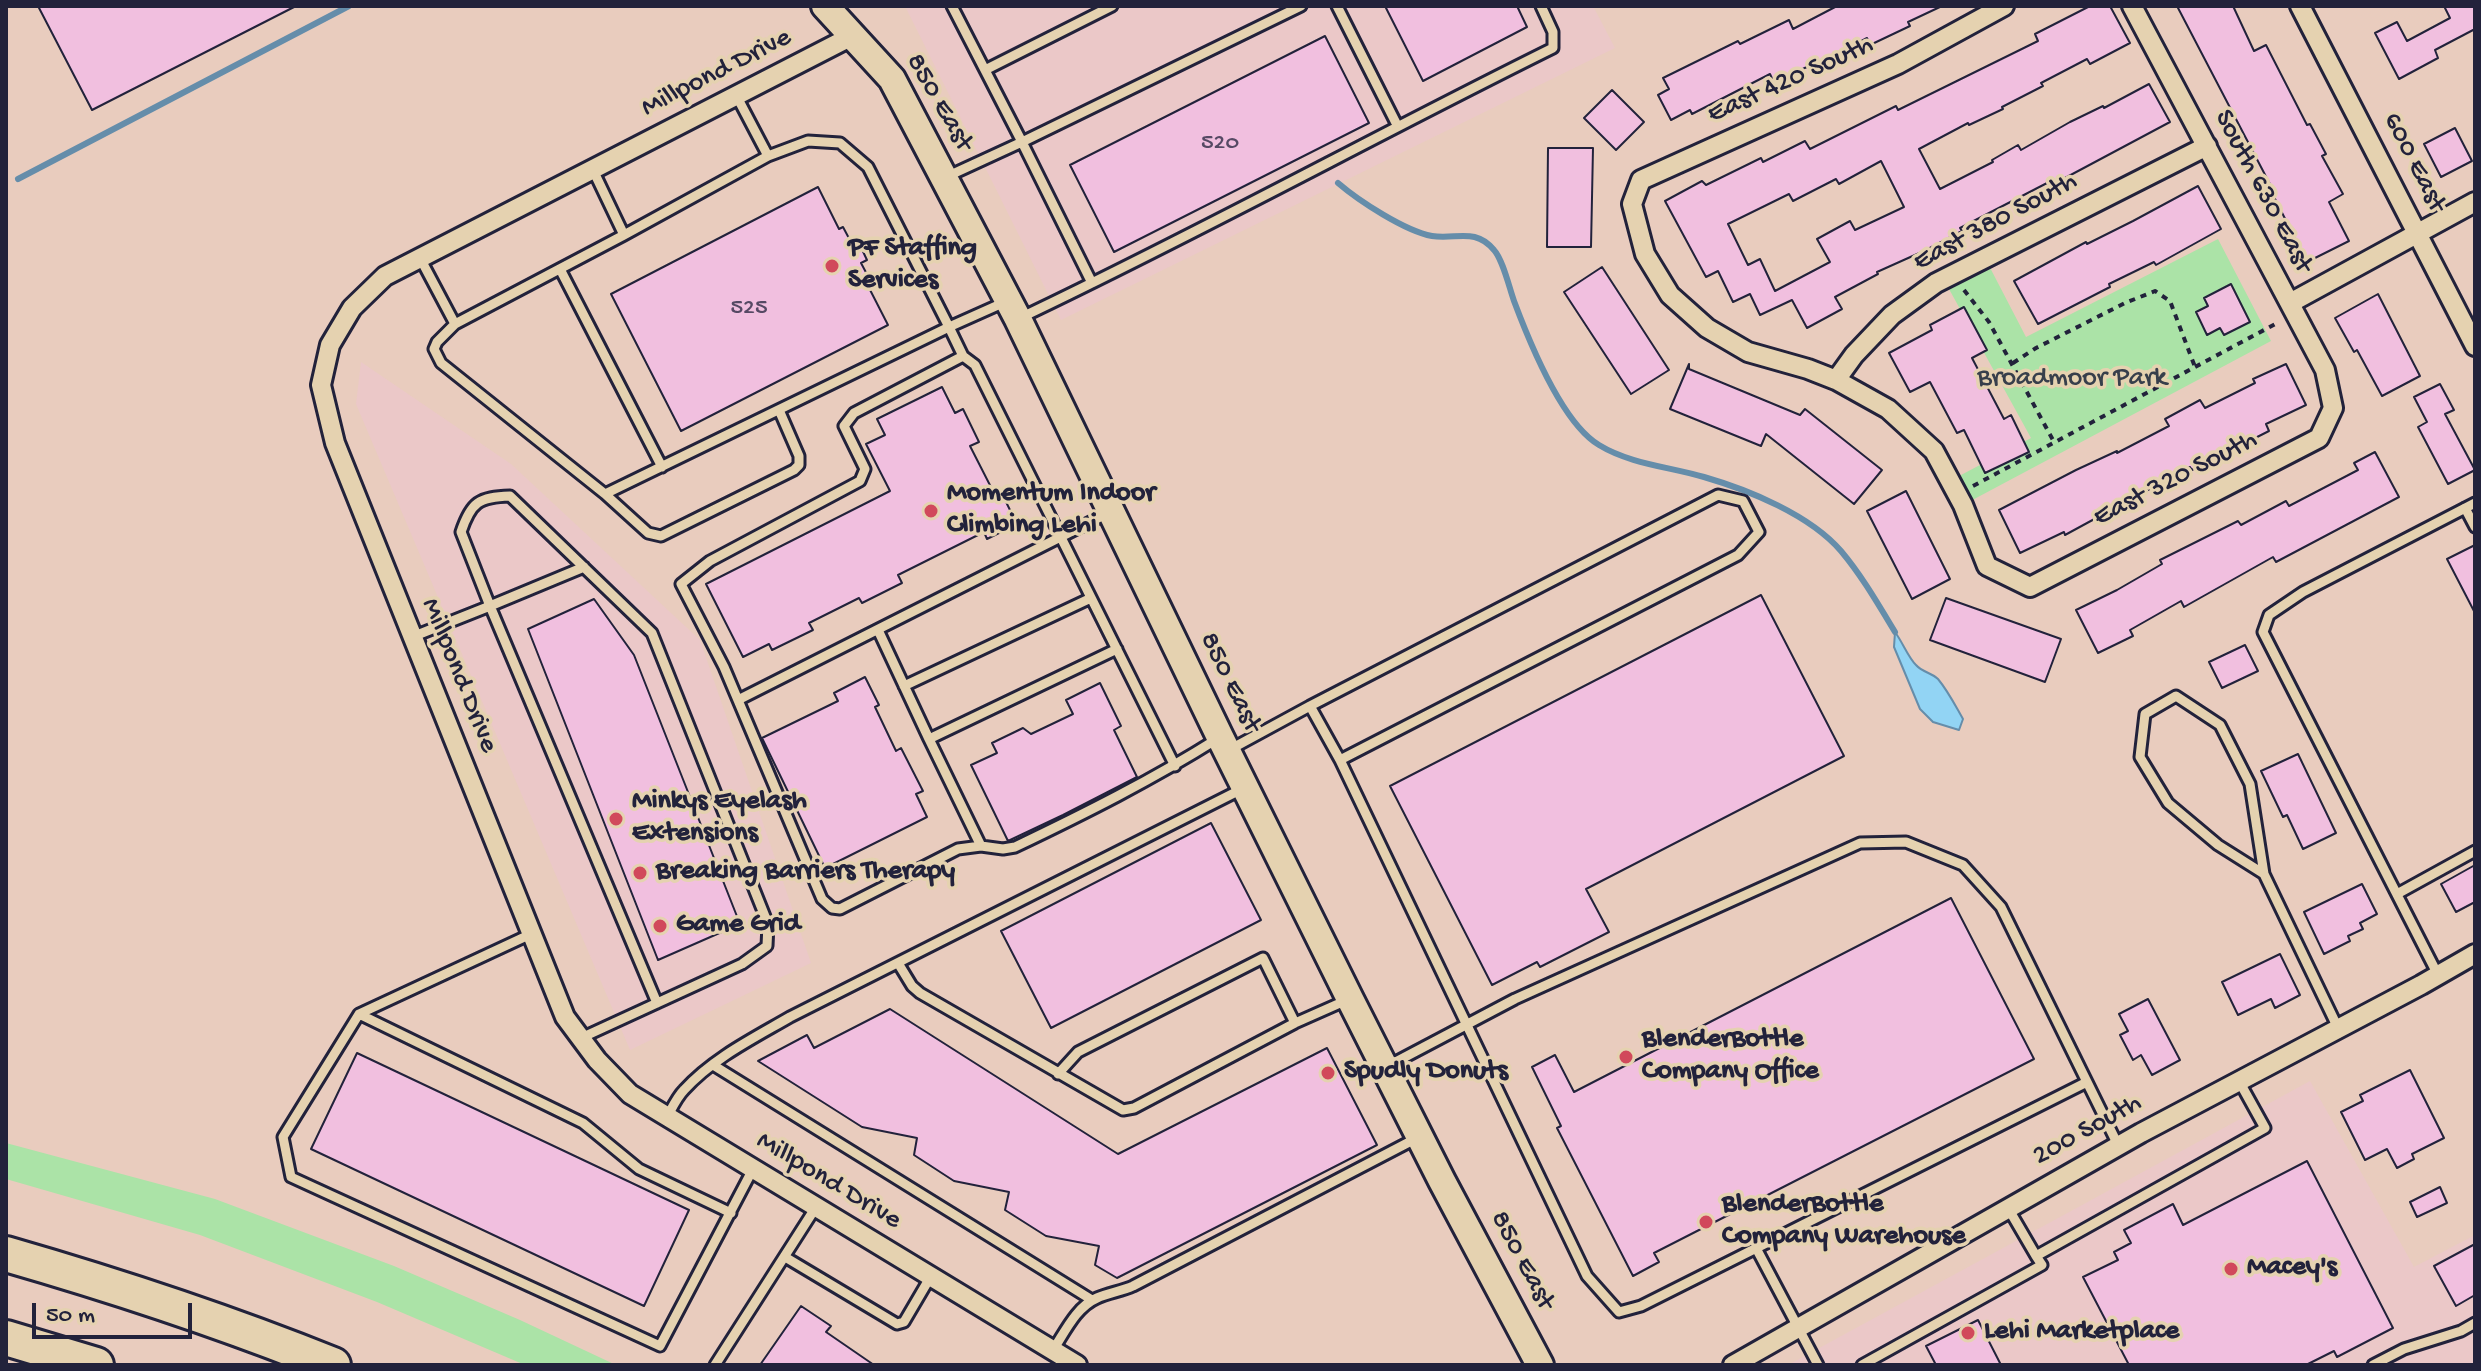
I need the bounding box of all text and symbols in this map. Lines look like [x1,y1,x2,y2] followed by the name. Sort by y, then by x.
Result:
[637,22,797,126] street label: Millpond Drive
[1703,29,1879,133] street label: East 420 South
[897,48,979,158] street label: 850 East
[2205,105,2319,279] street label: South 630 East
[2374,108,2452,218] street label: 600 East
[1201,130,1239,158] house number: 520
[1908,166,2084,280] street label: East 380 South
[848,233,977,299] place label: PF Staffing Services
[823,257,841,275] marker: PF Staffing Services
[730,295,768,323] house number: 525
[1977,363,2167,397] park label: Broadmoor Park
[2089,424,2263,536] street label: East 320 South
[947,478,1155,544] place label: Momentum Indoor Climbing Lehi
[922,502,940,520] marker: Momentum Indoor Climbing Lehi
[412,594,504,758] street label: Millpond Drive
[1190,627,1268,739] street label: 850 East
[632,786,807,852] place label: Minkys Eyelash Extensions
[607,810,625,828] marker: Minkys Eyelash Extensions
[656,856,955,890] place label: Breaking Barriers Therapy
[631,864,649,882] marker: Breaking Barriers Therapy
[676,909,800,943] place label: Game Grid
[651,917,669,935] marker: Game Grid
[1642,1024,1819,1090] place label: BlenderBottle Company Office
[1617,1048,1635,1066] marker: BlenderBottle Company Office
[1344,1056,1508,1090] place label: Spudly Donuts
[1319,1064,1337,1082] marker: Spudly Donuts
[2028,1087,2148,1175] street label: 200 South
[749,1125,907,1239] street label: Millpond Drive
[1722,1189,1966,1255] place label: BlenderBottle Company Warehouse
[1481,1206,1561,1316] street label: 850 East
[1697,1213,1715,1231] marker: BlenderBottle Company Warehouse
[2247,1252,2337,1286] place label: Macey's
[2222,1260,2240,1278] marker: Macey's
[36,1287,196,1337] scale bar
[46,1302,95,1331] text: 50 m
[1984,1316,2179,1350] place label: Lehi Marketplace
[1959,1324,1977,1342] marker: Lehi Marketplace

